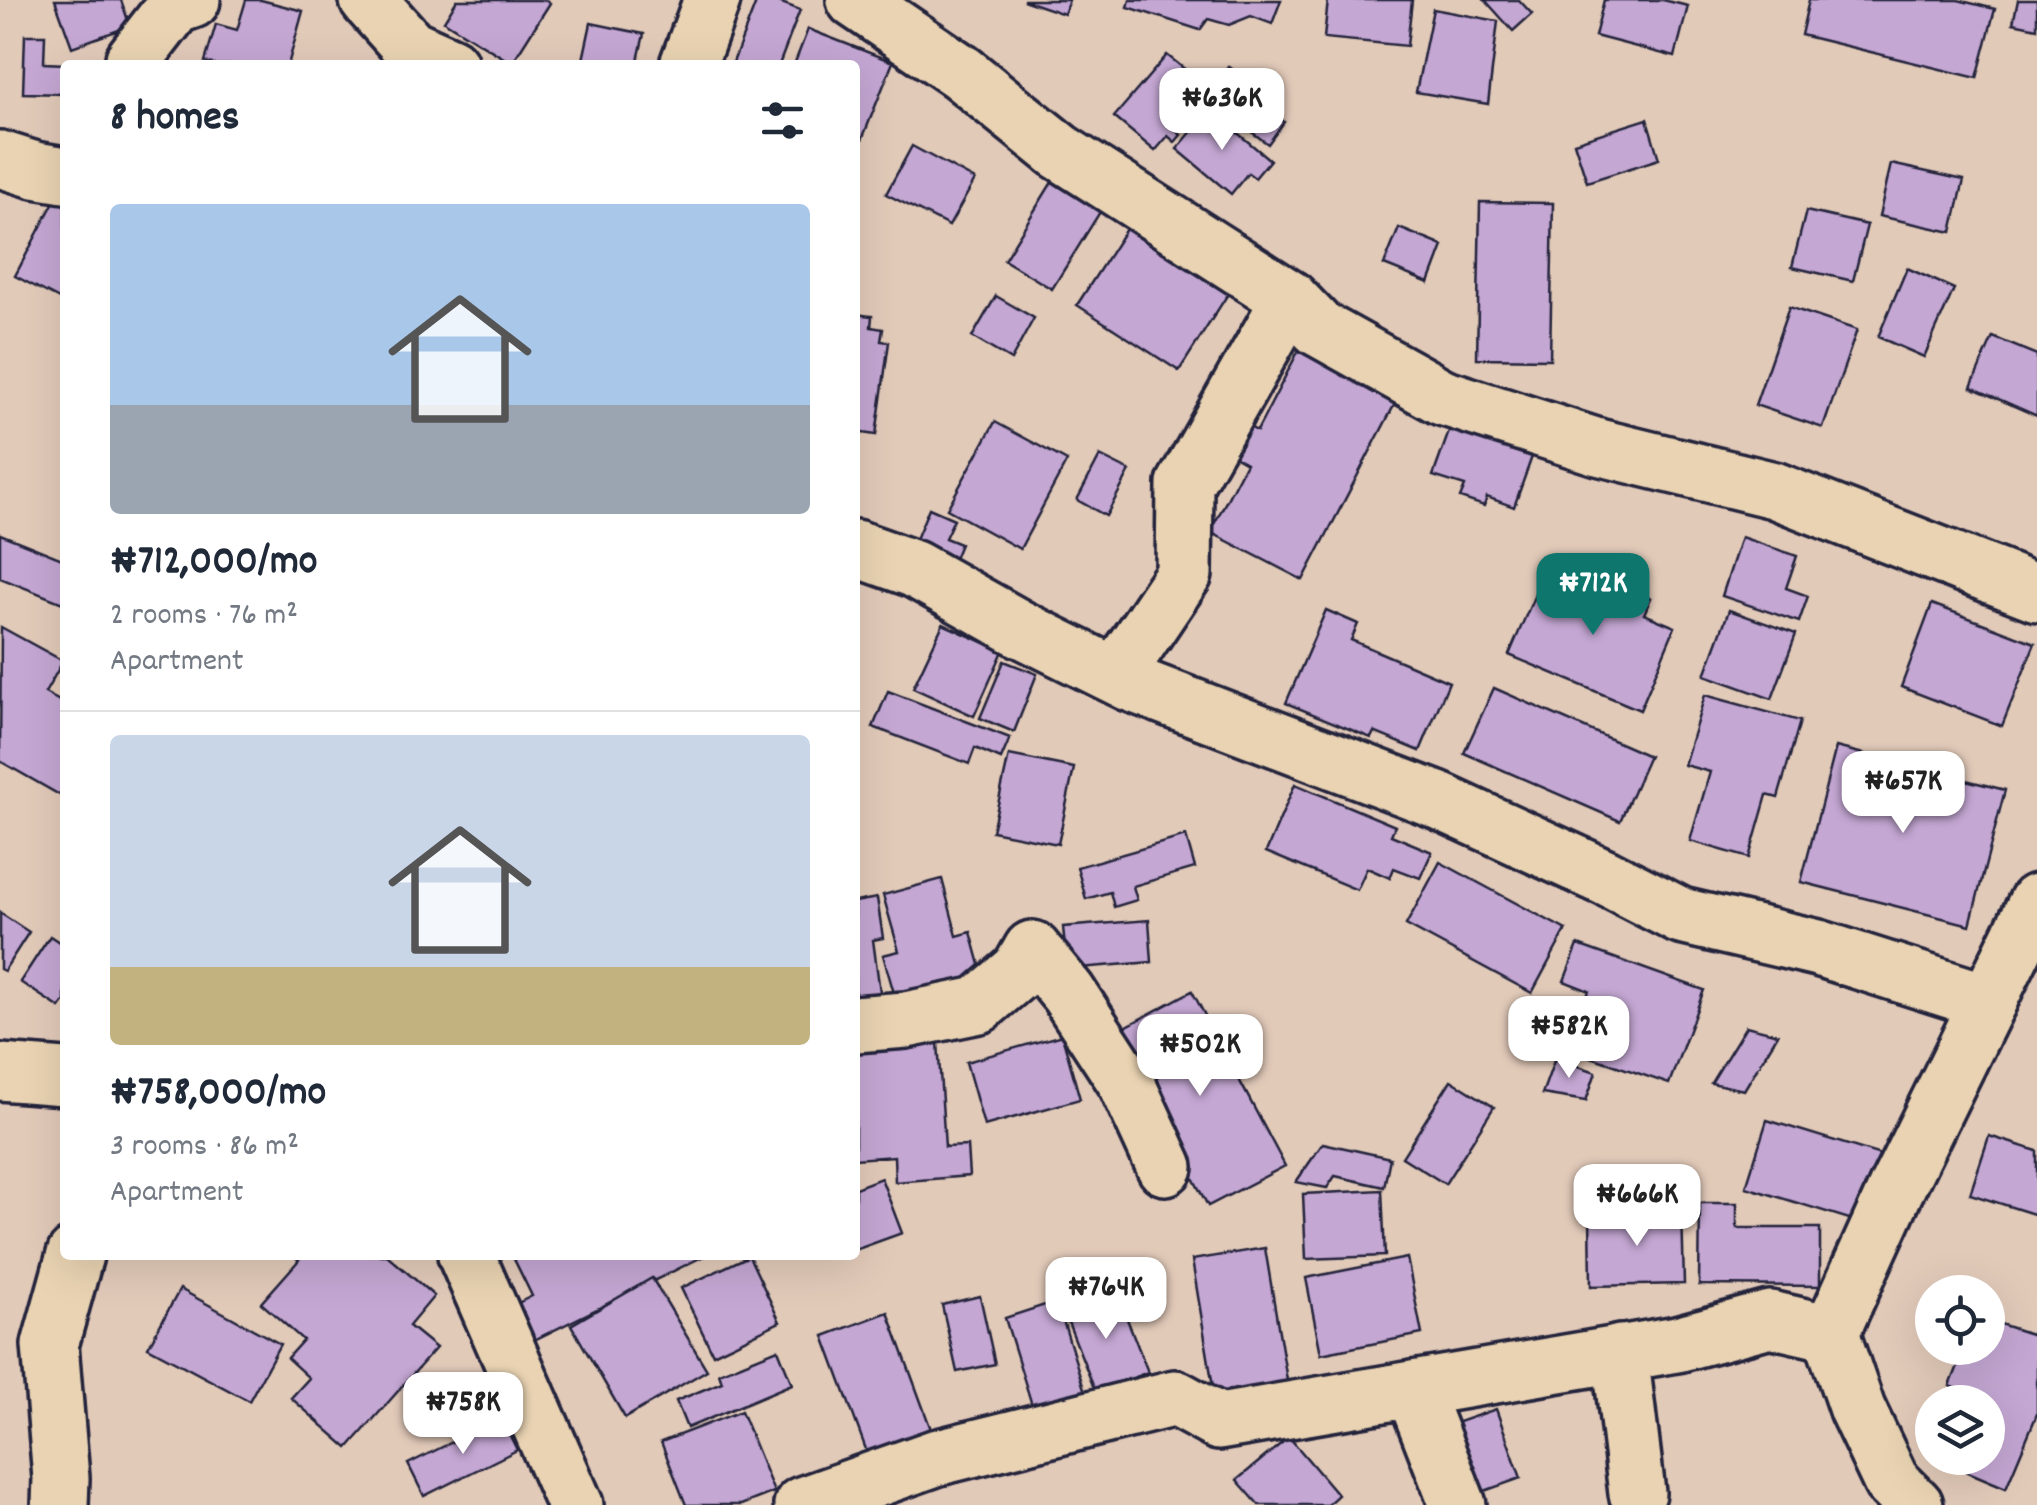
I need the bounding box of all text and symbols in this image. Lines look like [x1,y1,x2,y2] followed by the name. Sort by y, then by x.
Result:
[1152,68,1292,153] pin: ₦636K
[1181,77,1263,123] text: ₦636K
[110,90,239,150] text: 8 homes
[755,93,810,148] icon: filters
[370,269,550,449] icon: home
[110,534,317,594] text: ₦712,000/mo
[1523,553,1663,638] pin: ₦712K
[1558,562,1628,608] text: ₦712K
[110,594,298,640] text: 2 rooms · 76 m²
[110,640,244,686] text: Apartment
[1833,751,1973,836] pin: ₦657K
[1864,760,1942,806] text: ₦657K
[370,800,550,980] icon: home
[1499,996,1639,1081] pin: ₦582K
[1530,1005,1608,1051] text: ₦582K
[1130,1014,1270,1099] pin: ₦502K
[1159,1023,1241,1069] text: ₦502K
[110,1065,326,1125] text: ₦758,000/mo
[110,1125,299,1171] text: 3 rooms · 86 m²
[1567,1164,1707,1249] pin: ₦666K
[110,1171,244,1217] text: Apartment
[1596,1173,1678,1219] text: ₦666K
[1036,1257,1176,1342] pin: ₦764K
[1067,1266,1145,1312] text: ₦764K
[1915,1275,2005,1475] map controls
[1915,1275,2005,1365] button: locate
[393,1372,533,1457] pin: ₦758K
[425,1381,501,1427] text: ₦758K
[1915,1385,2005,1475] button: layers

